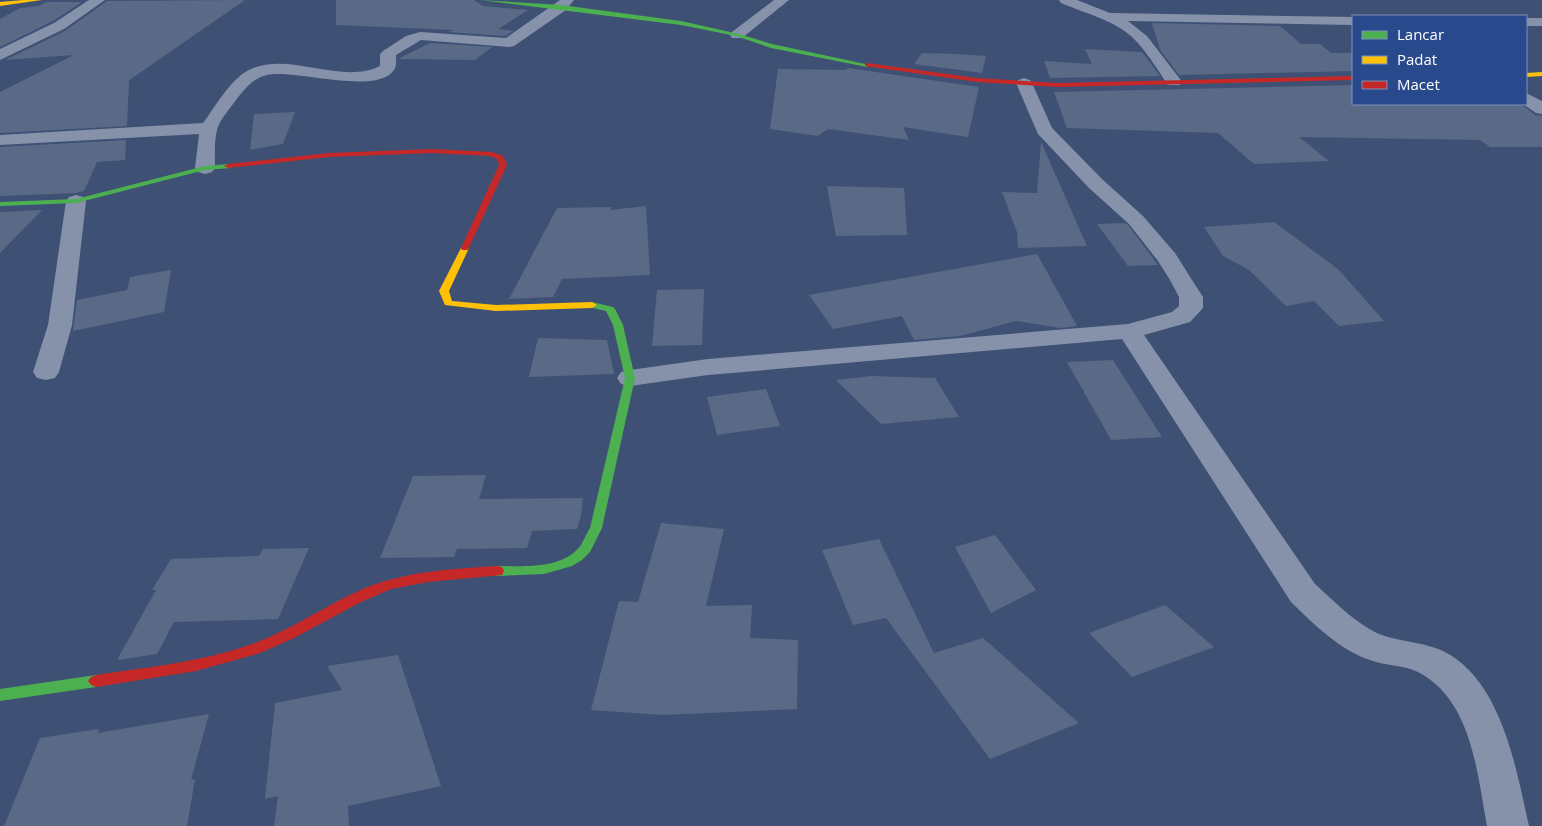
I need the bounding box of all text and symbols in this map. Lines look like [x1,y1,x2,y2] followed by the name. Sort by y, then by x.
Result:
[1352,15,1527,105] legend
[1397,24,1444,44] text: Lancar
[1397,49,1437,69] text: Padat
[1397,74,1440,94] text: Macet

